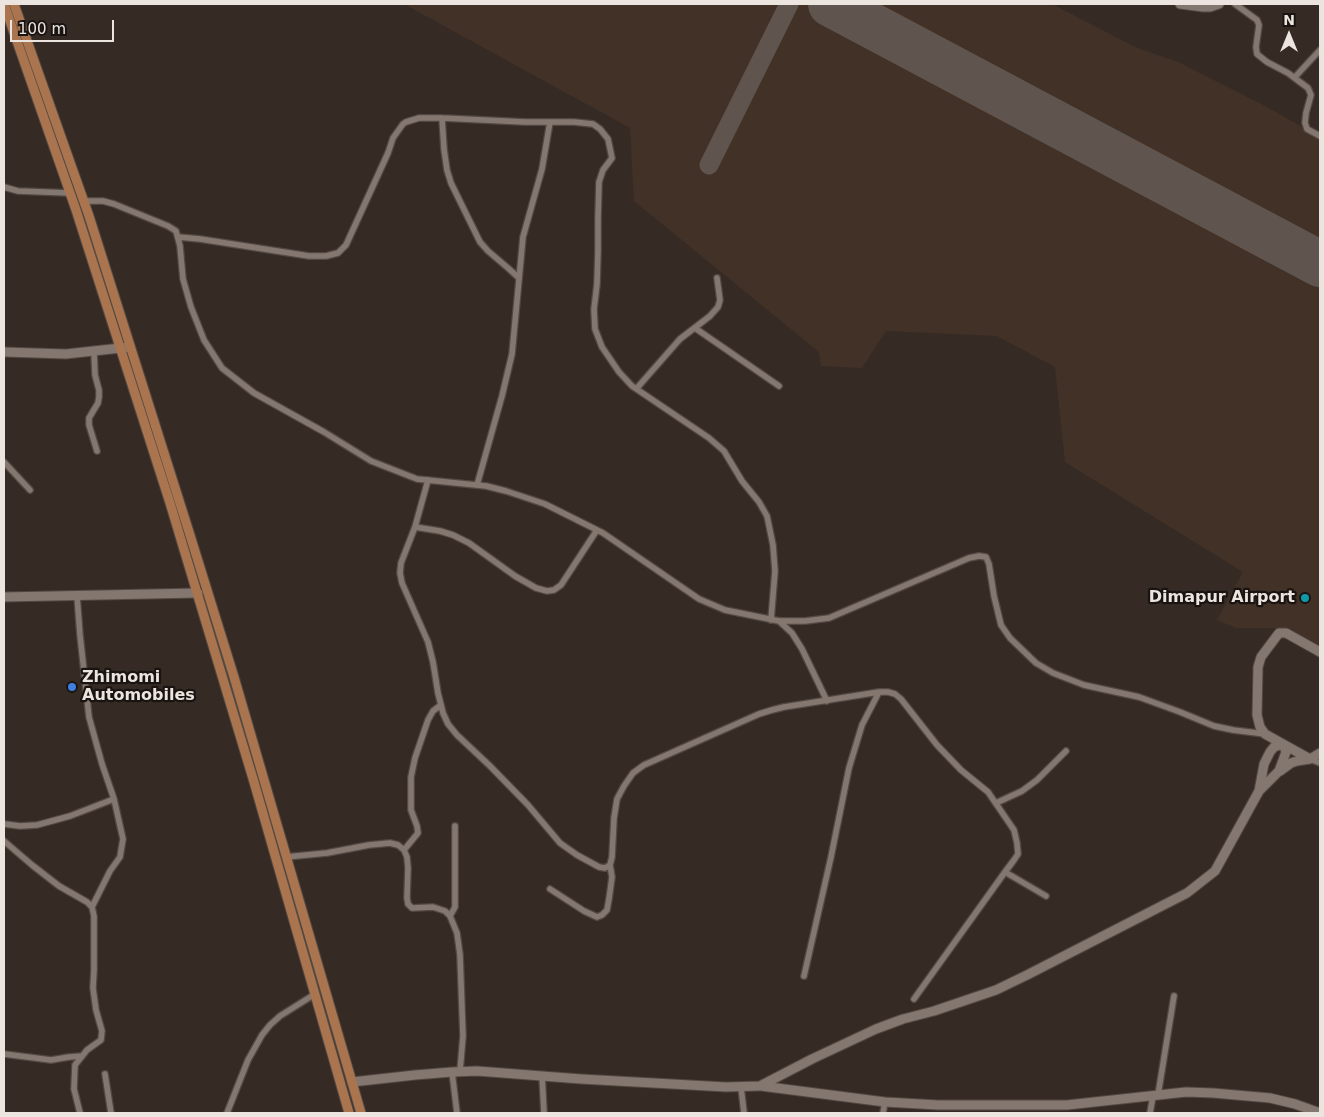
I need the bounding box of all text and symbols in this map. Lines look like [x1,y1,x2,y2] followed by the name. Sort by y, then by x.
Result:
[12,10,116,42] scale bar
[1264,10,1314,60] north arrow
[1283,12,1295,28] text: N
[18,20,66,38] text: 100 m
[1149,588,1295,608] place label: Dimapur Airport
[1299,592,1311,604] marker: Dimapur Airport
[82,668,195,706] place label: Zhimomi Automobiles
[66,681,78,693] marker: Zhimomi Automobiles

